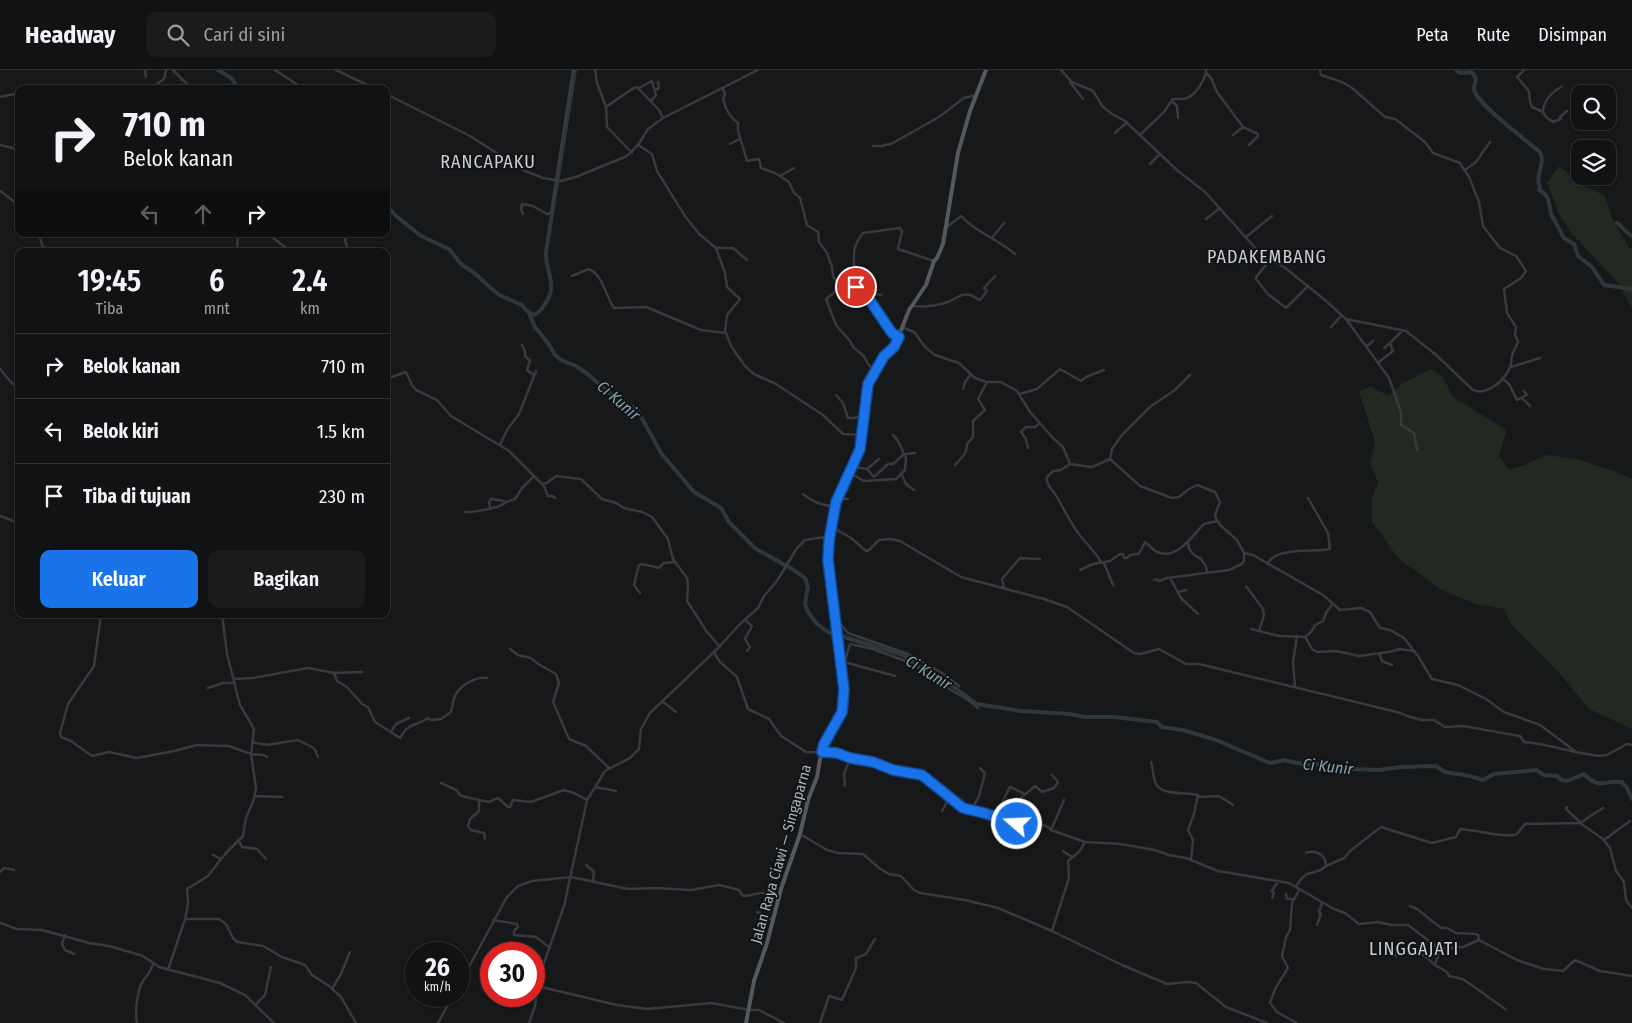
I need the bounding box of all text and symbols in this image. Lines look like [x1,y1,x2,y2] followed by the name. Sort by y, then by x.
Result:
[146,12,496,57] search box
[25,21,116,49] text: Headway
[164,21,192,49] icon: search
[204,23,285,46] text: Cari di sini
[1416,24,1448,46] text: Peta
[1476,24,1510,46] text: Rute
[1538,24,1607,46] text: Disimpan
[1571,85,1616,185] map controls
[1571,85,1616,130] button: search
[123,103,206,145] text: 710 m
[40,105,105,170] icon: right
[1571,140,1616,185] button: layers
[123,145,233,172] text: Belok kanan
[440,151,536,173] district label: RANCAPAKU
[136,200,164,228] icon: left
[189,200,217,228] icon: ahead
[242,200,270,228] icon: right
[1207,246,1327,268] district label: PADAKEMBANG
[78,263,141,299] text: 19:45
[209,263,225,299] text: 6
[292,263,327,299] text: 2.4
[835,266,877,308] pin
[842,273,870,301] icon: arrive
[96,299,123,318] text: Tiba
[204,299,230,318] text: mnt
[300,299,320,318] text: km
[40,352,68,380] icon: right
[83,355,180,378] text: Belok kanan
[321,355,365,378] text: 710 m
[593,377,644,424] water label: Ci Kunir
[40,417,68,445] icon: left
[83,420,159,443] text: Belok kiri
[317,420,365,443] text: 1.5 km
[40,482,68,510] icon: arrive
[83,485,191,508] text: Tiba di tujuan
[319,485,365,508] text: 230 m
[40,550,198,608] button: Keluar
[208,550,365,608] button: Bagikan
[902,651,956,694] water label: Ci Kunir
[1302,754,1354,779] water label: Ci Kunir
[747,762,815,946] street label: Jalan Raya Ciawi — Singaparna
[990,797,1042,849] position arrow
[1369,938,1459,960] district label: LINGGAJATI
[480,942,545,1007] speed limit sign: 30
[425,953,450,983] text: 26
[424,980,451,994] text: km/h

